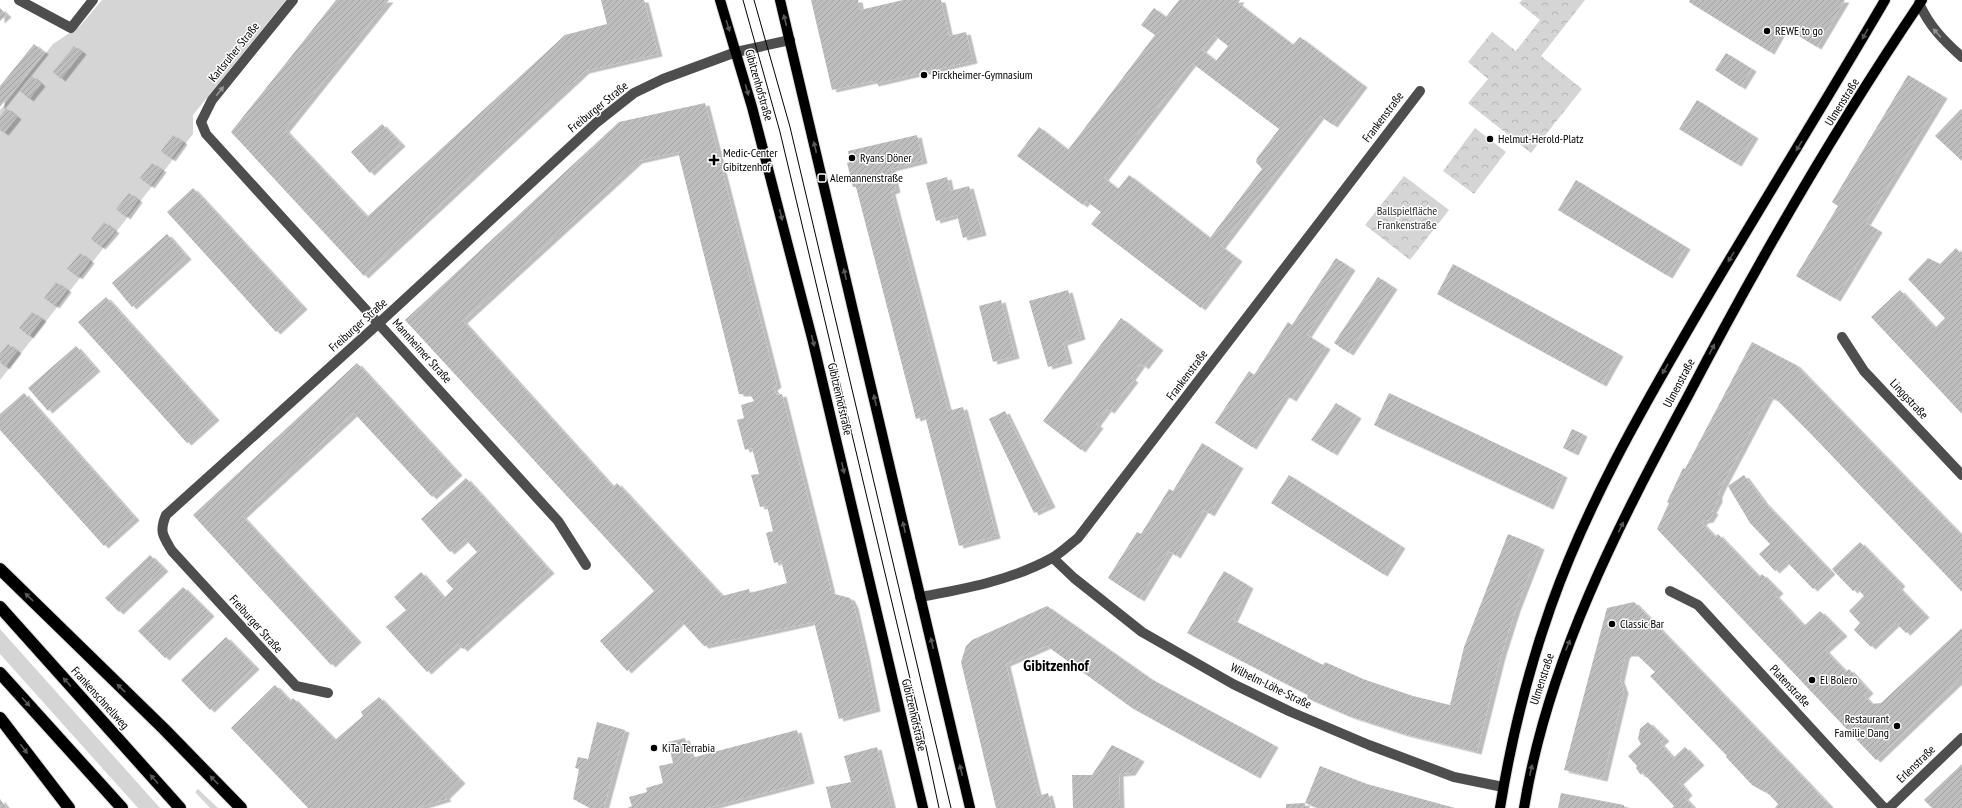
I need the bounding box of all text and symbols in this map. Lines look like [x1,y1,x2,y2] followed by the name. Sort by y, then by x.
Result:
[781,14,787,26] one-way arrow
[205,19,262,85] street label: Karlsruher Straße
[725,20,731,32] one-way arrow
[1775,23,1823,38] place label: REWE to go
[1762,26,1772,36] marker: REWE to go
[1932,28,1942,38] one-way arrow
[1861,29,1869,39] one-way arrow
[742,47,777,122] street label: Gibitzenhofstraße
[932,67,1033,82] place label: Pirckheimer-Gymnasium
[919,70,929,80] marker: Pirckheimer-Gymnasium
[1821,75,1862,128] street label: Ulmenstraße
[565,78,631,135] street label: Freiburger Straße
[744,84,750,96] one-way arrow
[216,85,224,96] one-way arrow
[1359,88,1406,145] street label: Frankenstraße
[1498,131,1584,146] place label: Helmut-Herold-Platz
[1485,134,1495,144] marker: Helmut-Herold-Platz
[1795,140,1802,152] one-way arrow
[812,141,818,154] one-way arrow
[723,145,778,174] place label: Medic-Center Gibitzenhof
[860,150,912,165] place label: Ryans Döner
[847,153,857,163] marker: Ryans Döner
[708,154,720,166] marker: Medic-Center Gibitzenhof
[830,170,903,185] place label: Alemannenstraße
[817,173,827,183] marker: Alemannenstraße
[1377,203,1437,232] park label: Ballspielfläche Frankenstraße
[779,209,785,221] one-way arrow
[1728,251,1735,263] one-way arrow
[842,268,848,280] one-way arrow
[326,295,390,355] street label: Freiburger Straße
[389,315,455,386] street label: Mannheimer Straße
[811,335,817,347] one-way arrow
[1709,343,1716,355] one-way arrow
[1163,346,1210,403] street label: Frankenstraße
[1659,356,1698,410] street label: Ulmenstraße
[825,361,856,437] street label: Gibitzenhofstraße
[1662,363,1669,375] one-way arrow
[1887,375,1932,422] street label: Linggstraße
[872,394,878,406] one-way arrow
[840,462,846,474] one-way arrow
[901,521,907,533] one-way arrow
[1618,521,1624,532] one-way arrow
[226,592,286,656] street label: Freiburger Straße
[24,593,34,602] one-way arrow
[1620,616,1665,631] place label: Classic Bar
[1607,619,1617,629] marker: Classic Bar
[929,637,935,649] one-way arrow
[1565,639,1571,651] one-way arrow
[1526,651,1557,707] street label: Ulmenstraße
[1023,655,1089,675] district label: Gibitzenhof
[1228,659,1314,712] street label: Wilhelm-Löhe-Straße
[1767,661,1814,710] street label: Platenstraße
[68,663,133,732] street label: Frankenschnellweg
[1820,672,1858,687] place label: El Bolero
[1807,675,1817,685] marker: El Bolero
[63,677,72,687] one-way arrow
[899,677,930,753] street label: Gibitzenhofstraße
[116,684,126,693] one-way arrow
[21,697,31,707] one-way arrow
[1834,711,1890,740] place label: Restaurant Familie Dang
[1892,721,1902,731] marker: Restaurant Familie Dang
[662,740,715,755] place label: KiTa Terrabia
[1893,742,1938,786] street label: Erlenstraße
[19,743,28,754] one-way arrow
[649,743,659,753] marker: KiTa Terrabia
[1528,763,1534,776] one-way arrow
[958,764,964,776] one-way arrow
[149,774,158,784] one-way arrow
[209,775,218,785] one-way arrow

